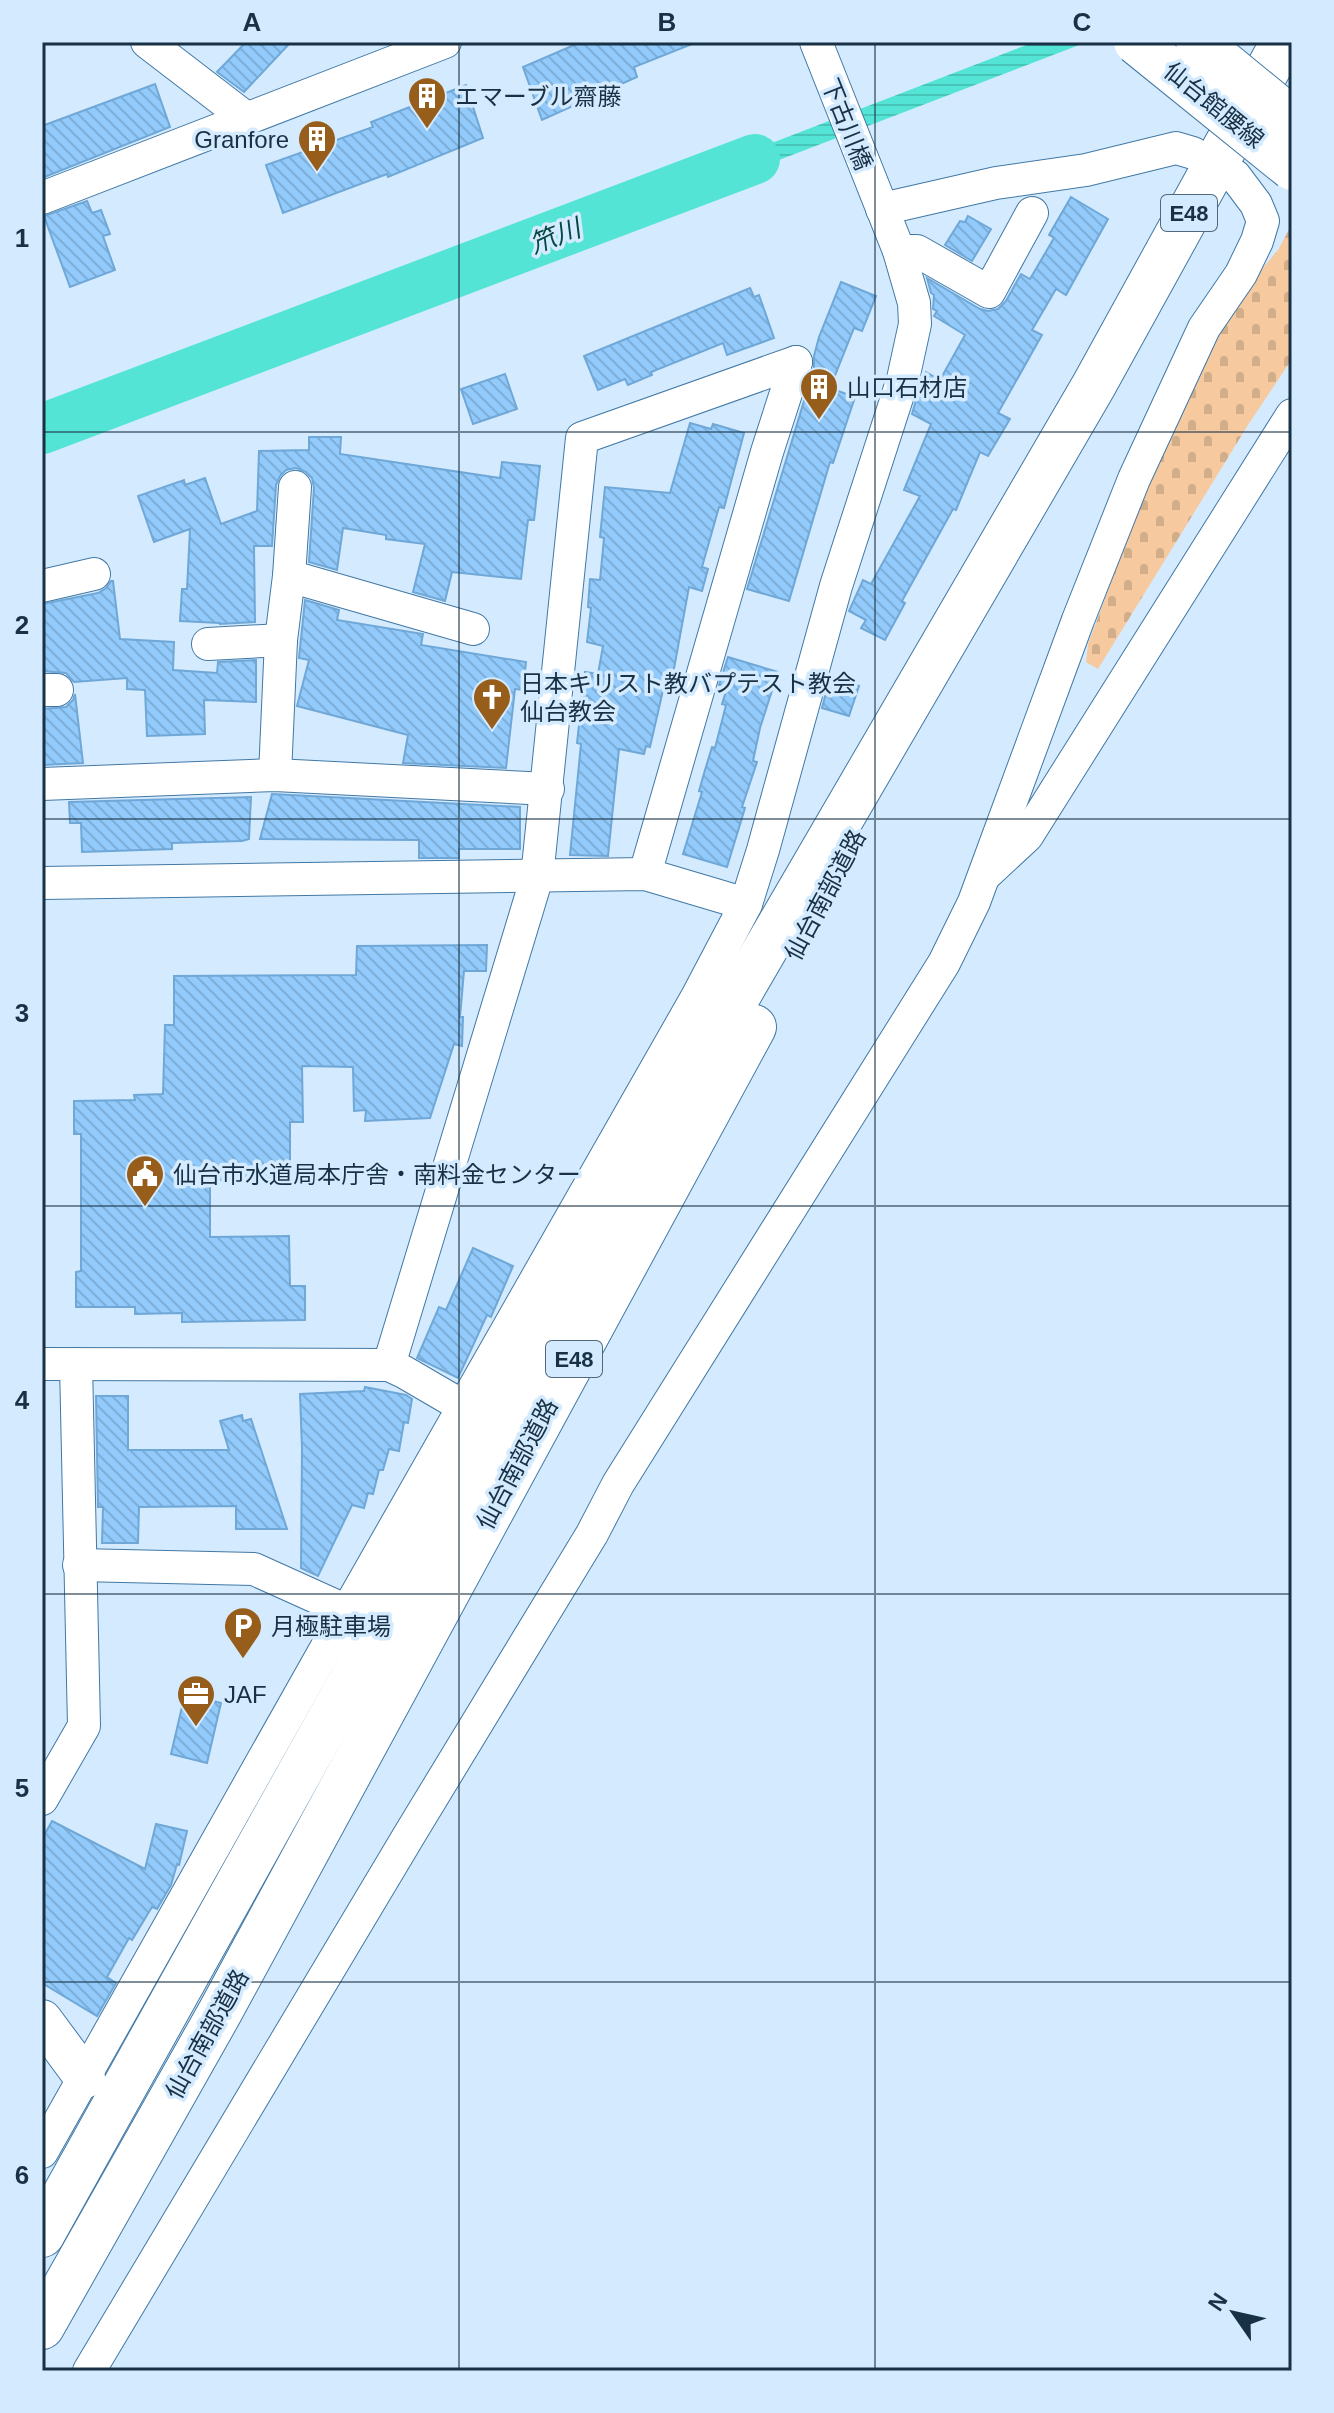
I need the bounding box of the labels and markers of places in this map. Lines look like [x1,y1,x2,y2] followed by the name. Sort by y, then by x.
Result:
[406,75,448,130] building icon: エマーブル齋藤
[455,83,622,110] place label: エマーブル齋藤
[296,118,338,173] building icon: Granfore
[194,126,289,153] place label: Granfore
[798,366,840,421] building icon: 山口石材店
[847,374,967,401] place label: 山口石材店
[520,670,856,725] place label: 日本キリスト教バプテスト教会 仙台教会
[471,676,513,731] church icon: 日本キリスト教バプテスト教会 仙台教会
[124,1153,166,1208] public building icon: 仙台市水道局本庁舎・南料金センター
[173,1161,581,1188] place label: 仙台市水道局本庁舎・南料金センター
[222,1605,264,1660] parking icon: 月極駐車場
[271,1613,391,1640] place label: 月極駐車場
[175,1673,217,1728] office icon: JAF
[224,1681,267,1708] place label: JAF

